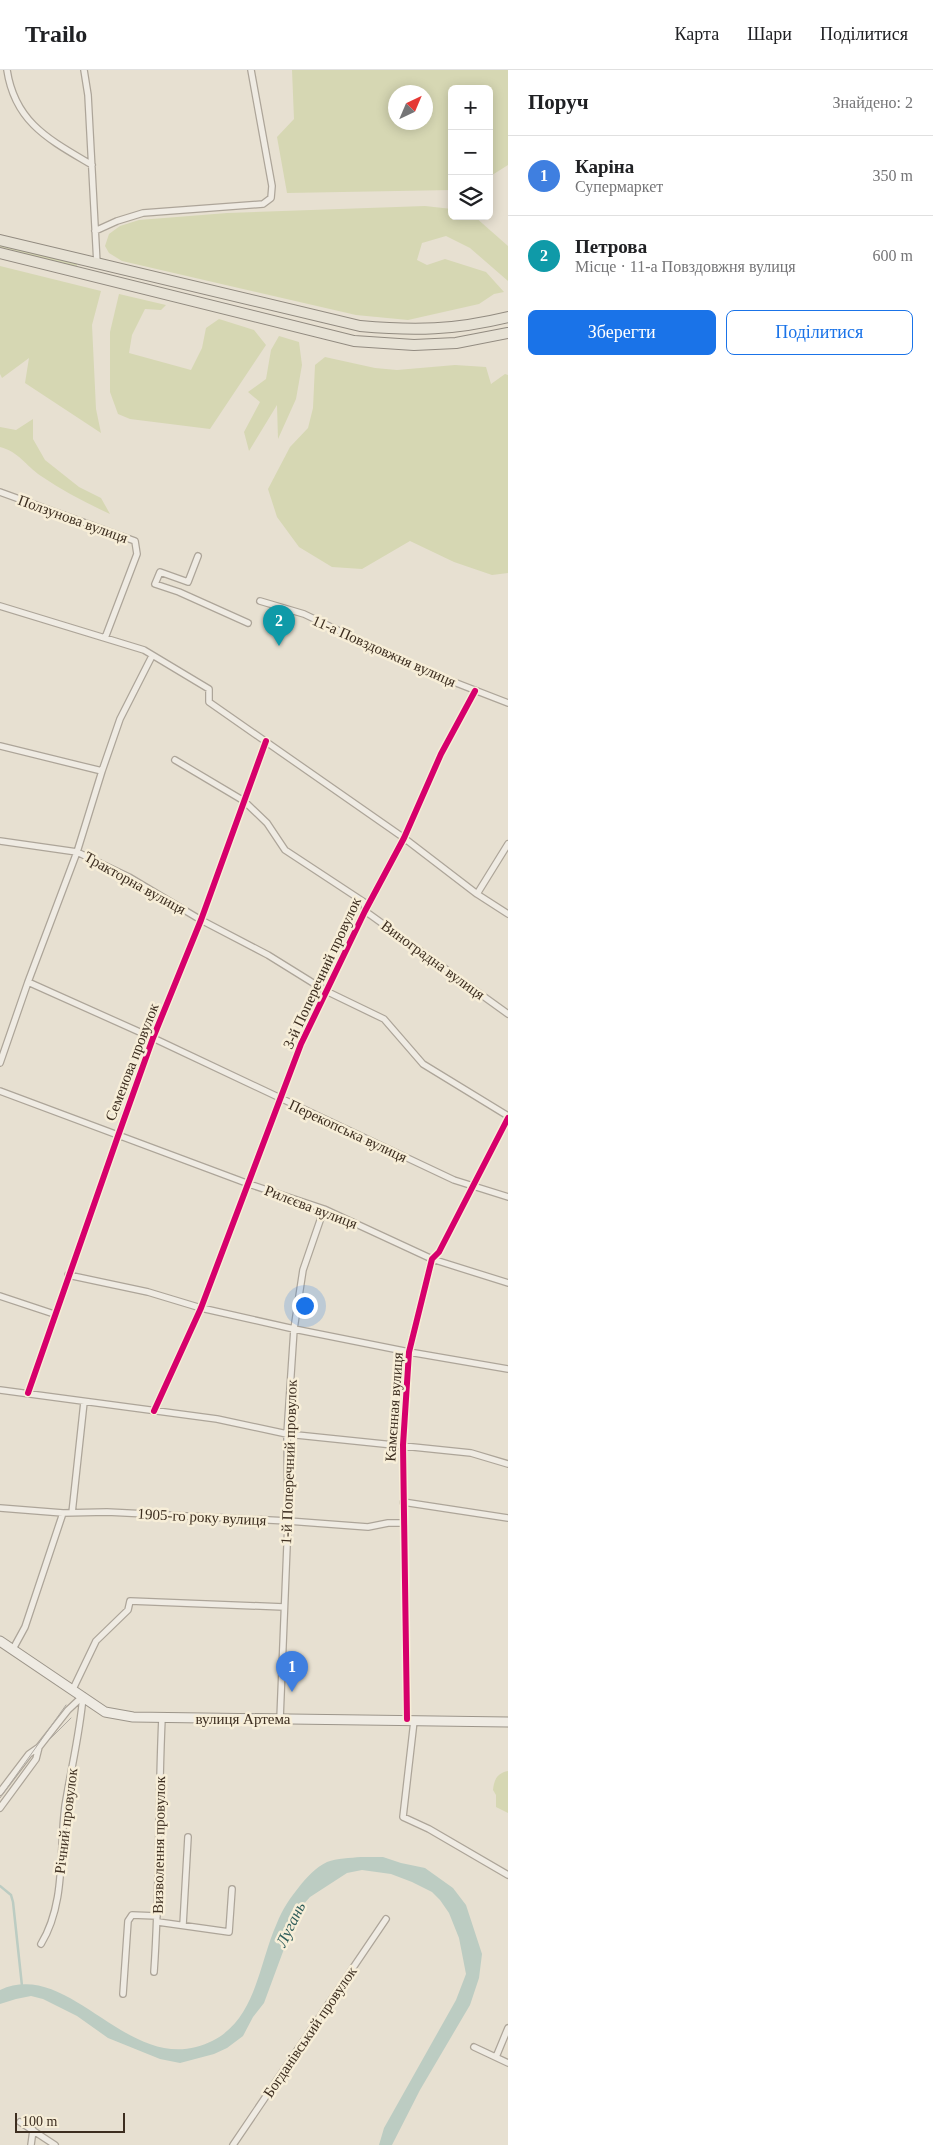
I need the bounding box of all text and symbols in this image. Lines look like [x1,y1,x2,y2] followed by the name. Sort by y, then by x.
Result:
[25,21,87,47] text: Trailo
[675,24,719,44] text: Карта
[747,24,792,44] text: Шари
[820,24,908,44] text: Поділитися
[388,85,433,130] north arrow
[448,85,493,220] map controls
[448,85,493,130] button: +
[528,90,589,114] text: Поруч
[833,94,913,111] text: Знайдено: 2
[448,130,493,175] button: −
[575,156,634,177] text: Каріна
[540,167,548,184] text: 1
[873,167,913,184] text: 350 m
[448,175,493,220] button: layers
[575,178,663,195] text: Супермаркет
[575,236,647,257] text: Петрова
[540,247,548,264] text: 2
[873,247,913,264] text: 600 m
[575,258,796,275] text: Місце · 11-а Повздовжня вулиця
[528,310,716,355] button: Зберегти
[726,310,913,355] button: Поділитися
[16,492,130,546] street label: Ползунова вулиця
[263,605,295,646] pin: 2
[310,612,458,690] street label: 11-а Повздовжня вулиця
[81,848,189,918] street label: Тракторна вулиця
[280,894,364,1051] street label: 3-й Поперечний провулок
[378,917,488,1003] street label: Виноградна вулиця
[102,1000,162,1123] street label: Семенова провулок
[286,1097,410,1165] street label: Перекопська вулиця
[262,1182,360,1232] street label: Рилєєва вулиця
[292,1293,318,1319] your location
[382,1352,406,1462] street label: Камєнная вулиця
[278,1378,300,1545] street label: 1-й Поперечний провулок
[137,1506,267,1528] street label: 1905-го року вулиця
[276,1651,308,1692] pin: 1
[196,1711,291,1727] street label: вулиця Артема
[52,1766,81,1875] street label: Річний провулок
[150,1775,168,1914] street label: Визволення провулок
[272,1899,309,1951] water label: Лугань
[260,1963,360,2100] street label: Богданівський провулок
[15,2110,125,2133] scale bar
[22,2114,57,2129] text: 100 m

